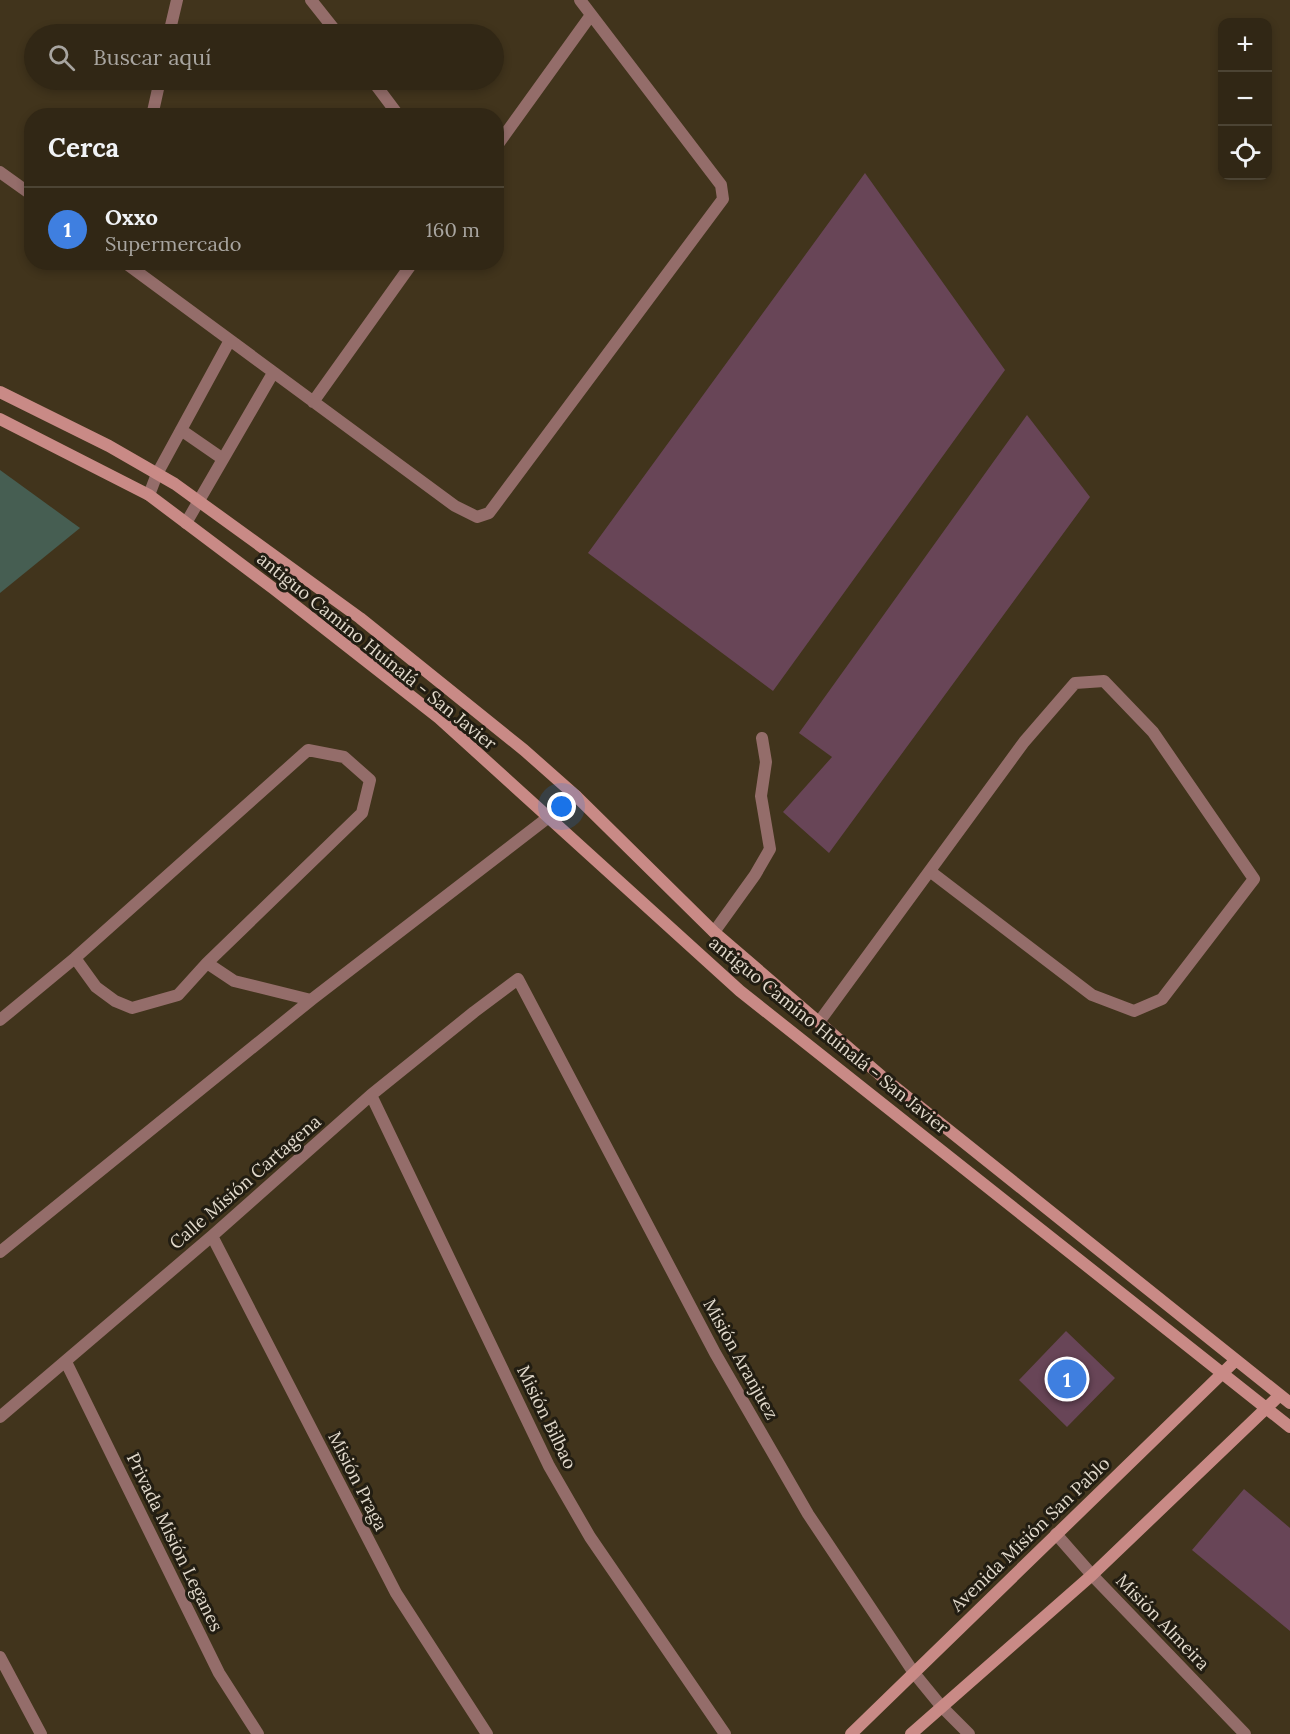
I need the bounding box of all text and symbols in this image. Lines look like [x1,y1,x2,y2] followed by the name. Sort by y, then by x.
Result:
[1218,18,1272,180] map controls
[1218,18,1272,72] button: +
[24,24,504,90] search box
[45,41,78,74] icon: search
[93,43,211,71] text: Buscar aquí
[1218,72,1272,126] button: −
[1218,126,1272,180] button: locate
[48,131,119,164] text: Cerca
[105,203,158,231] text: Oxxo
[63,217,72,242] text: 1
[426,217,480,242] text: 160 m
[105,231,241,256] text: Supermercado
[252,547,502,755] street label: antiguo Camino Huinalá - San Javier
[547,792,576,821] your location
[704,931,954,1139] street label: antiguo Camino Huinalá - San Javier
[165,1110,325,1254] street label: Calle Misión Cartagena
[698,1295,784,1423] street label: Misión Aranjuez
[1048,1356,1086,1402] pin: 1
[512,1361,582,1473] street label: Misión Bilbao
[323,1428,393,1534] street label: Misión Praga
[122,1449,228,1635] street label: Privada Misión Leganes
[945,1452,1115,1617] street label: Avenida Misión San Pablo
[1111,1569,1215,1675] street label: Misión Almeira

